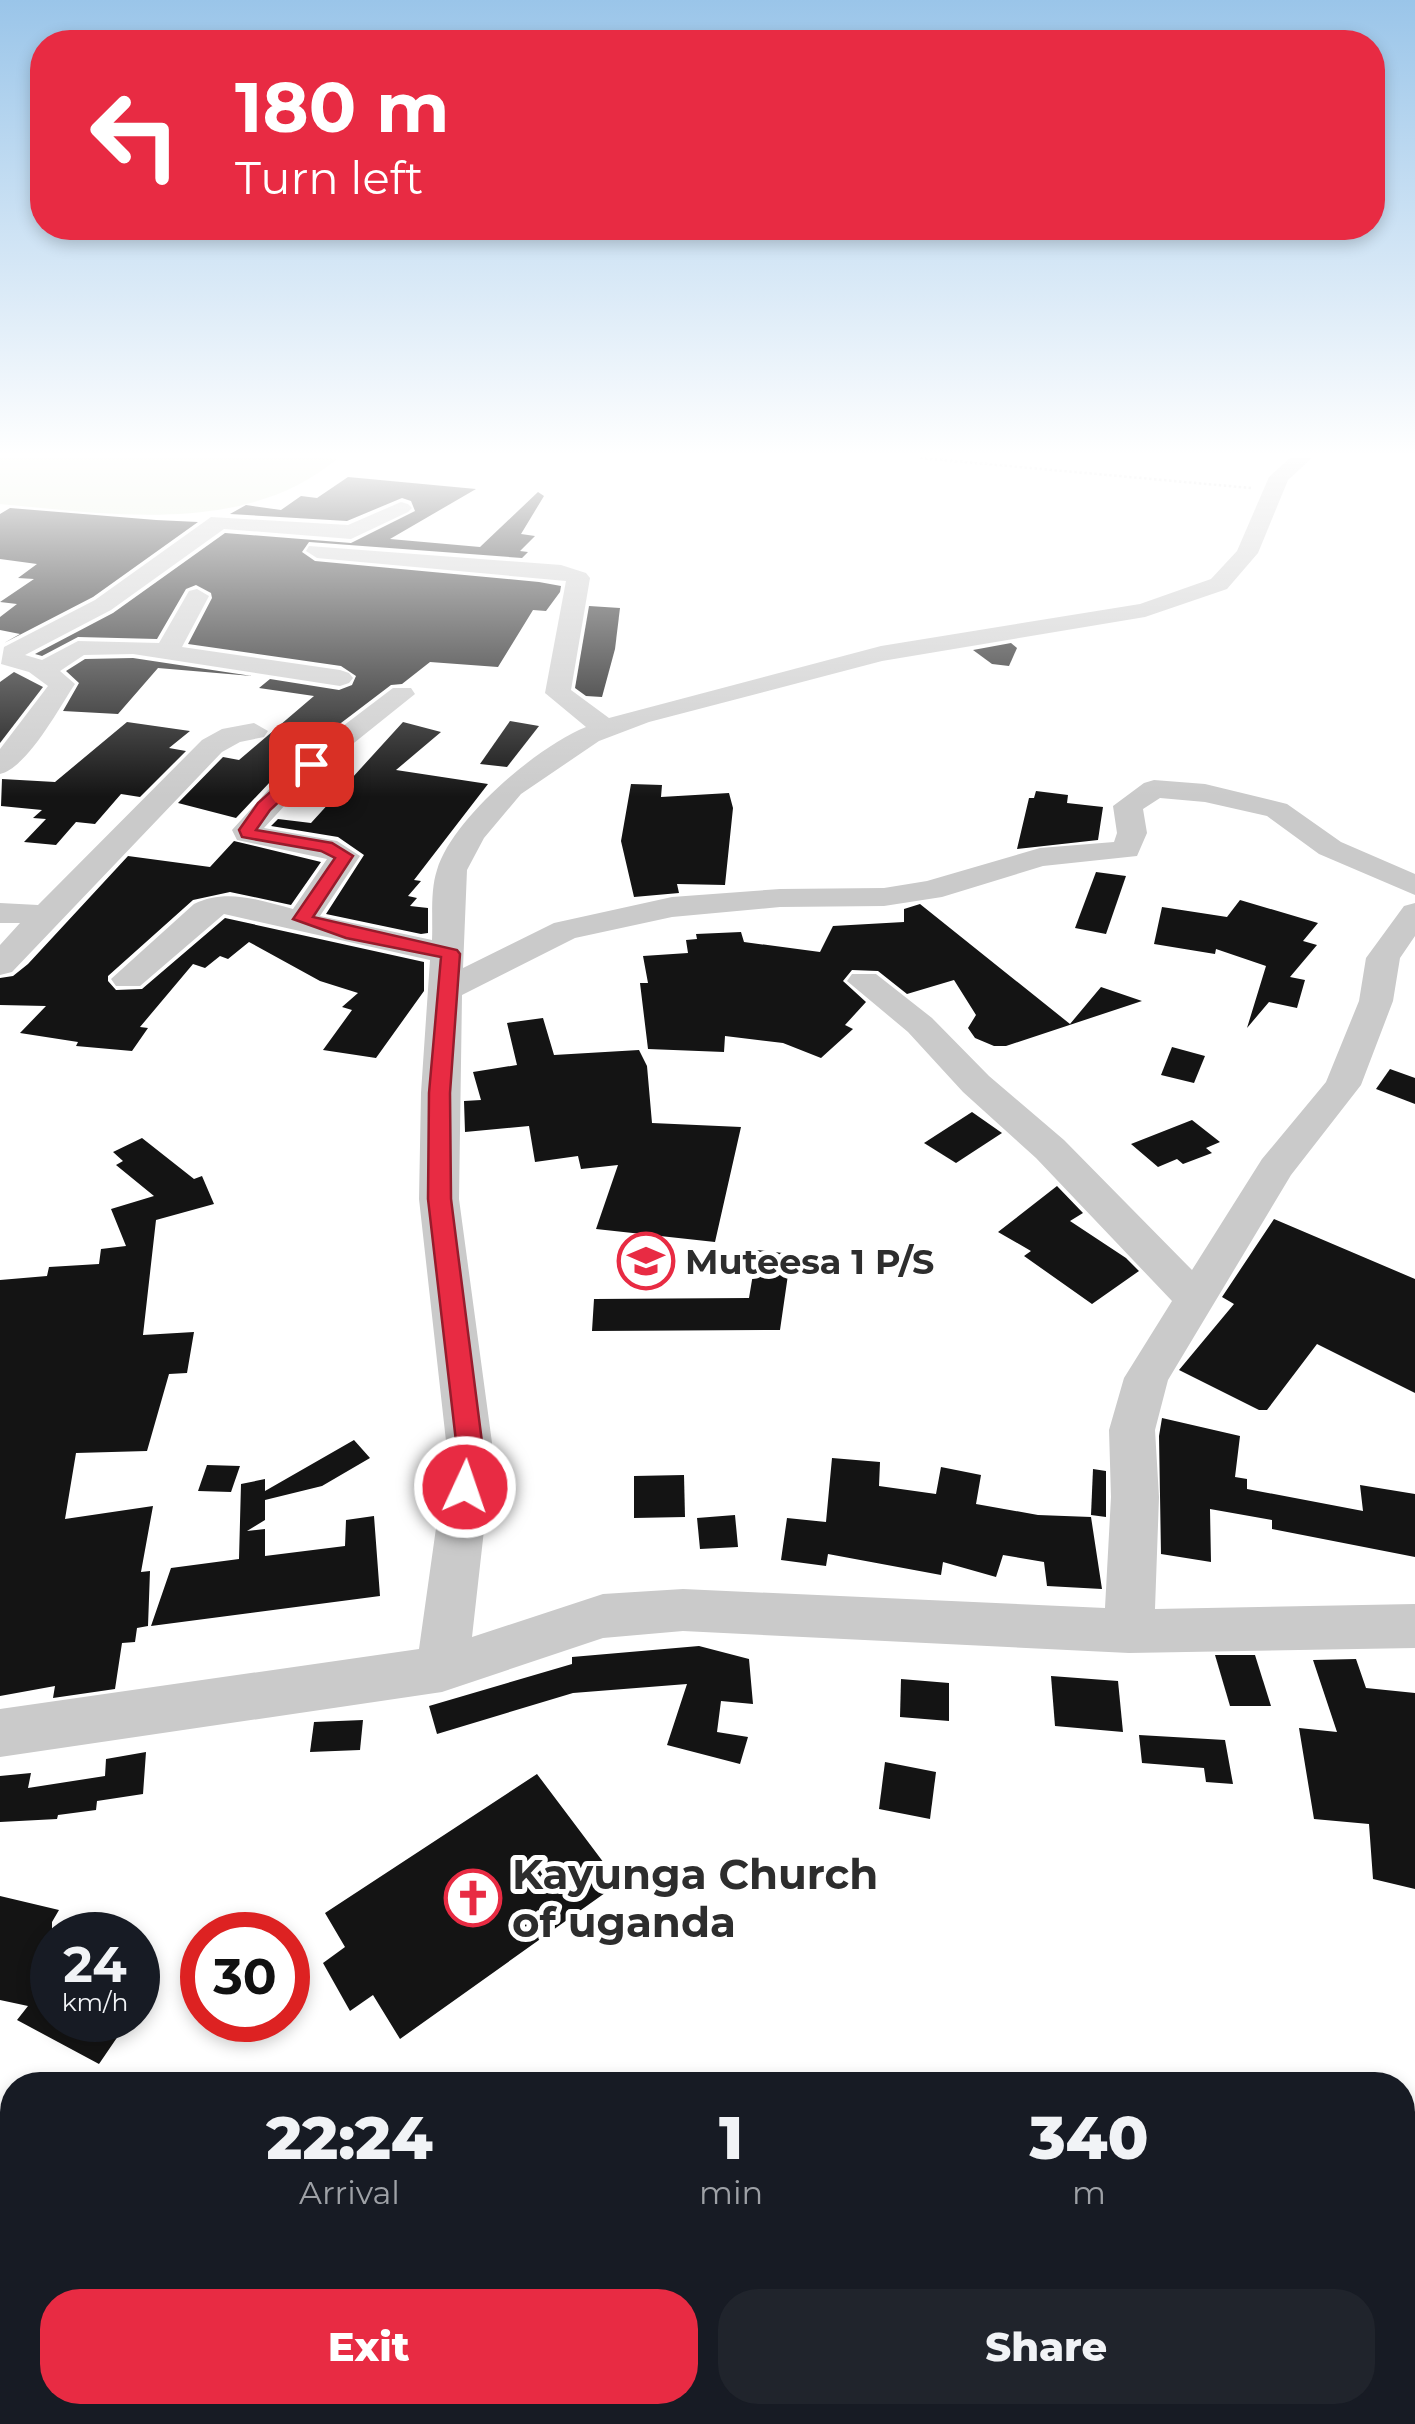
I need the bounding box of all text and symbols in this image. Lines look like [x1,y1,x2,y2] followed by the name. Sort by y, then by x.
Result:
[235,64,449,150] text: 180 m
[70,70,200,200] icon: left
[235,150,423,205] text: Turn left
[269,722,354,807] pin
[284,737,339,792] icon: arrive
[616,1231,676,1291] school or university icon: Muteesa 1 P/S
[685,1240,934,1283] place label: Muteesa 1 P/S
[413,1435,517,1539] position arrow
[512,1848,878,1948] place label: Kayunga Church of uganda
[443,1868,503,1928] church icon: Kayunga Church of uganda
[180,1912,310,2042] speed limit sign: 30
[63,1934,127,1995] text: 24
[62,1987,128,2017] text: km/h
[266,2101,433,2174] text: 22:24
[719,2101,743,2174] text: 1
[1029,2101,1149,2174] text: 340
[299,2173,400,2212] text: Arrival
[699,2173,763,2212] text: min
[1072,2173,1106,2212] text: m
[40,2289,698,2404] button: Exit
[718,2289,1375,2404] button: Share

